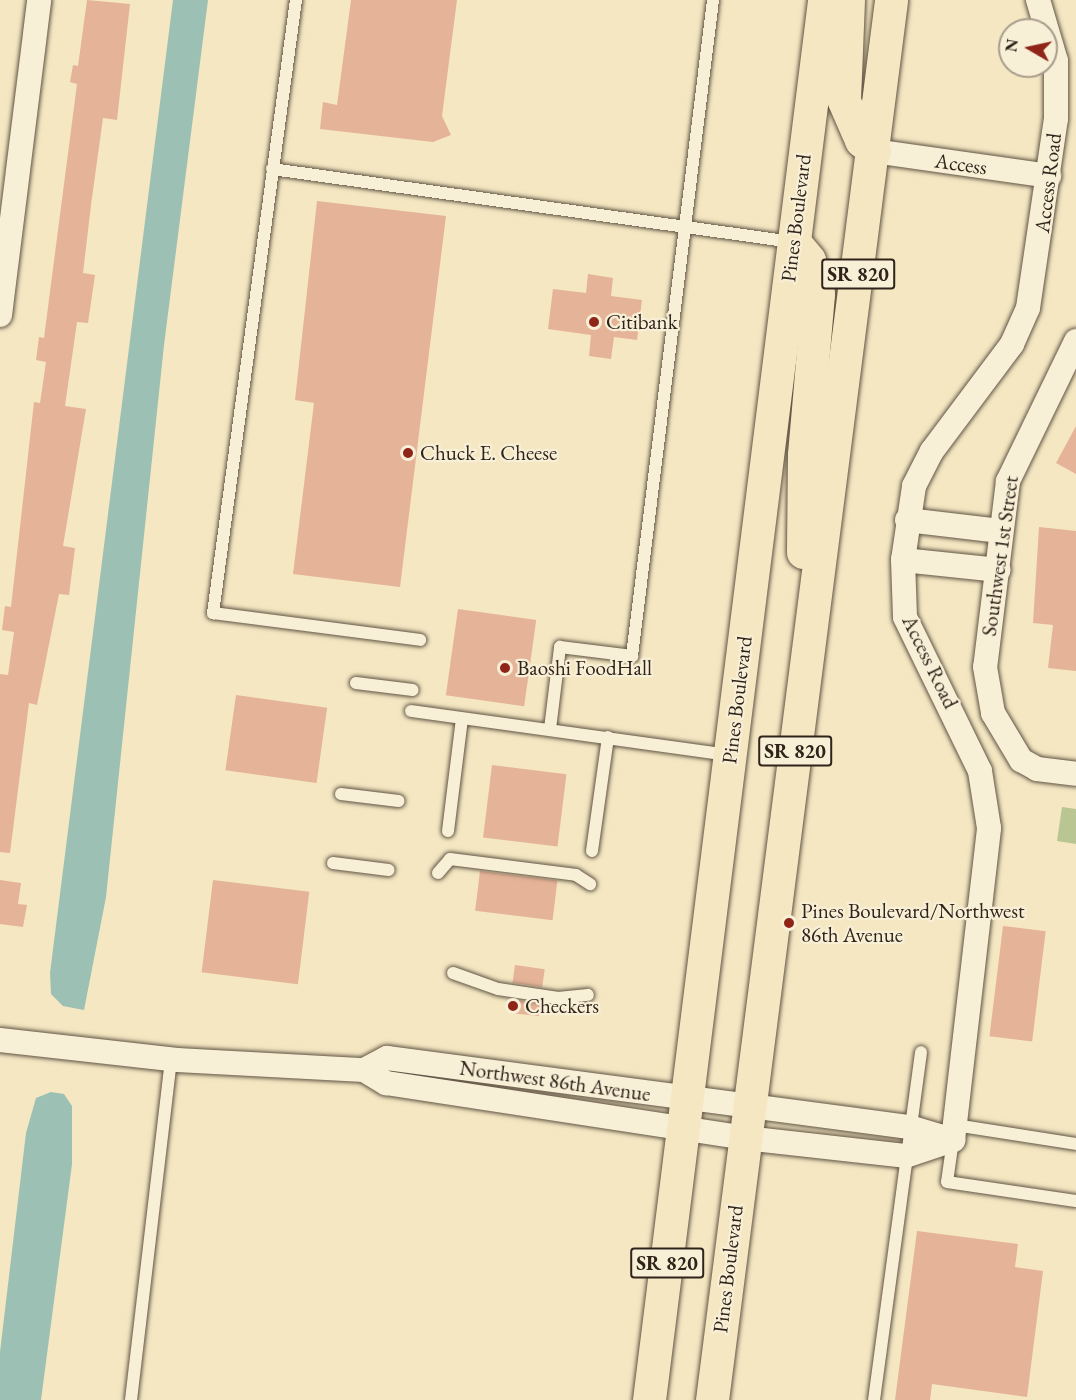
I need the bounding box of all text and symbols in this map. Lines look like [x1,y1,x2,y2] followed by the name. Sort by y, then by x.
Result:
[998,18,1058,78] north arrow
[1000,37,1023,53] text: N
[1029,131,1067,235] street label: Access Road
[933,148,989,180] street label: Access
[776,152,816,284] street label: Pines Boulevard
[820,257,896,291] road number: SR 820
[606,309,678,335] place label: Citibank
[587,315,601,329] marker: Citibank
[420,440,557,466] place label: Chuck E. Cheese
[401,446,415,460] marker: Chuck E. Cheese
[976,474,1024,638] street label: Southwest 1st Street
[897,611,963,713] street label: Access Road
[717,634,757,766] street label: Pines Boulevard
[517,655,652,681] place label: Baoshi FoodHall
[498,661,512,675] marker: Baoshi FoodHall
[758,734,832,768] road number: SR 820
[801,898,1025,948] place label: Pines Boulevard/Northwest 86th Avenue
[782,916,796,930] marker: Pines Boulevard/Northwest 86th Avenue
[525,993,599,1019] place label: Checkers
[506,999,520,1013] marker: Checkers
[458,1055,652,1107] street label: Northwest 86th Avenue
[708,1203,748,1335] street label: Pines Boulevard
[630,1246,704,1280] road number: SR 820

